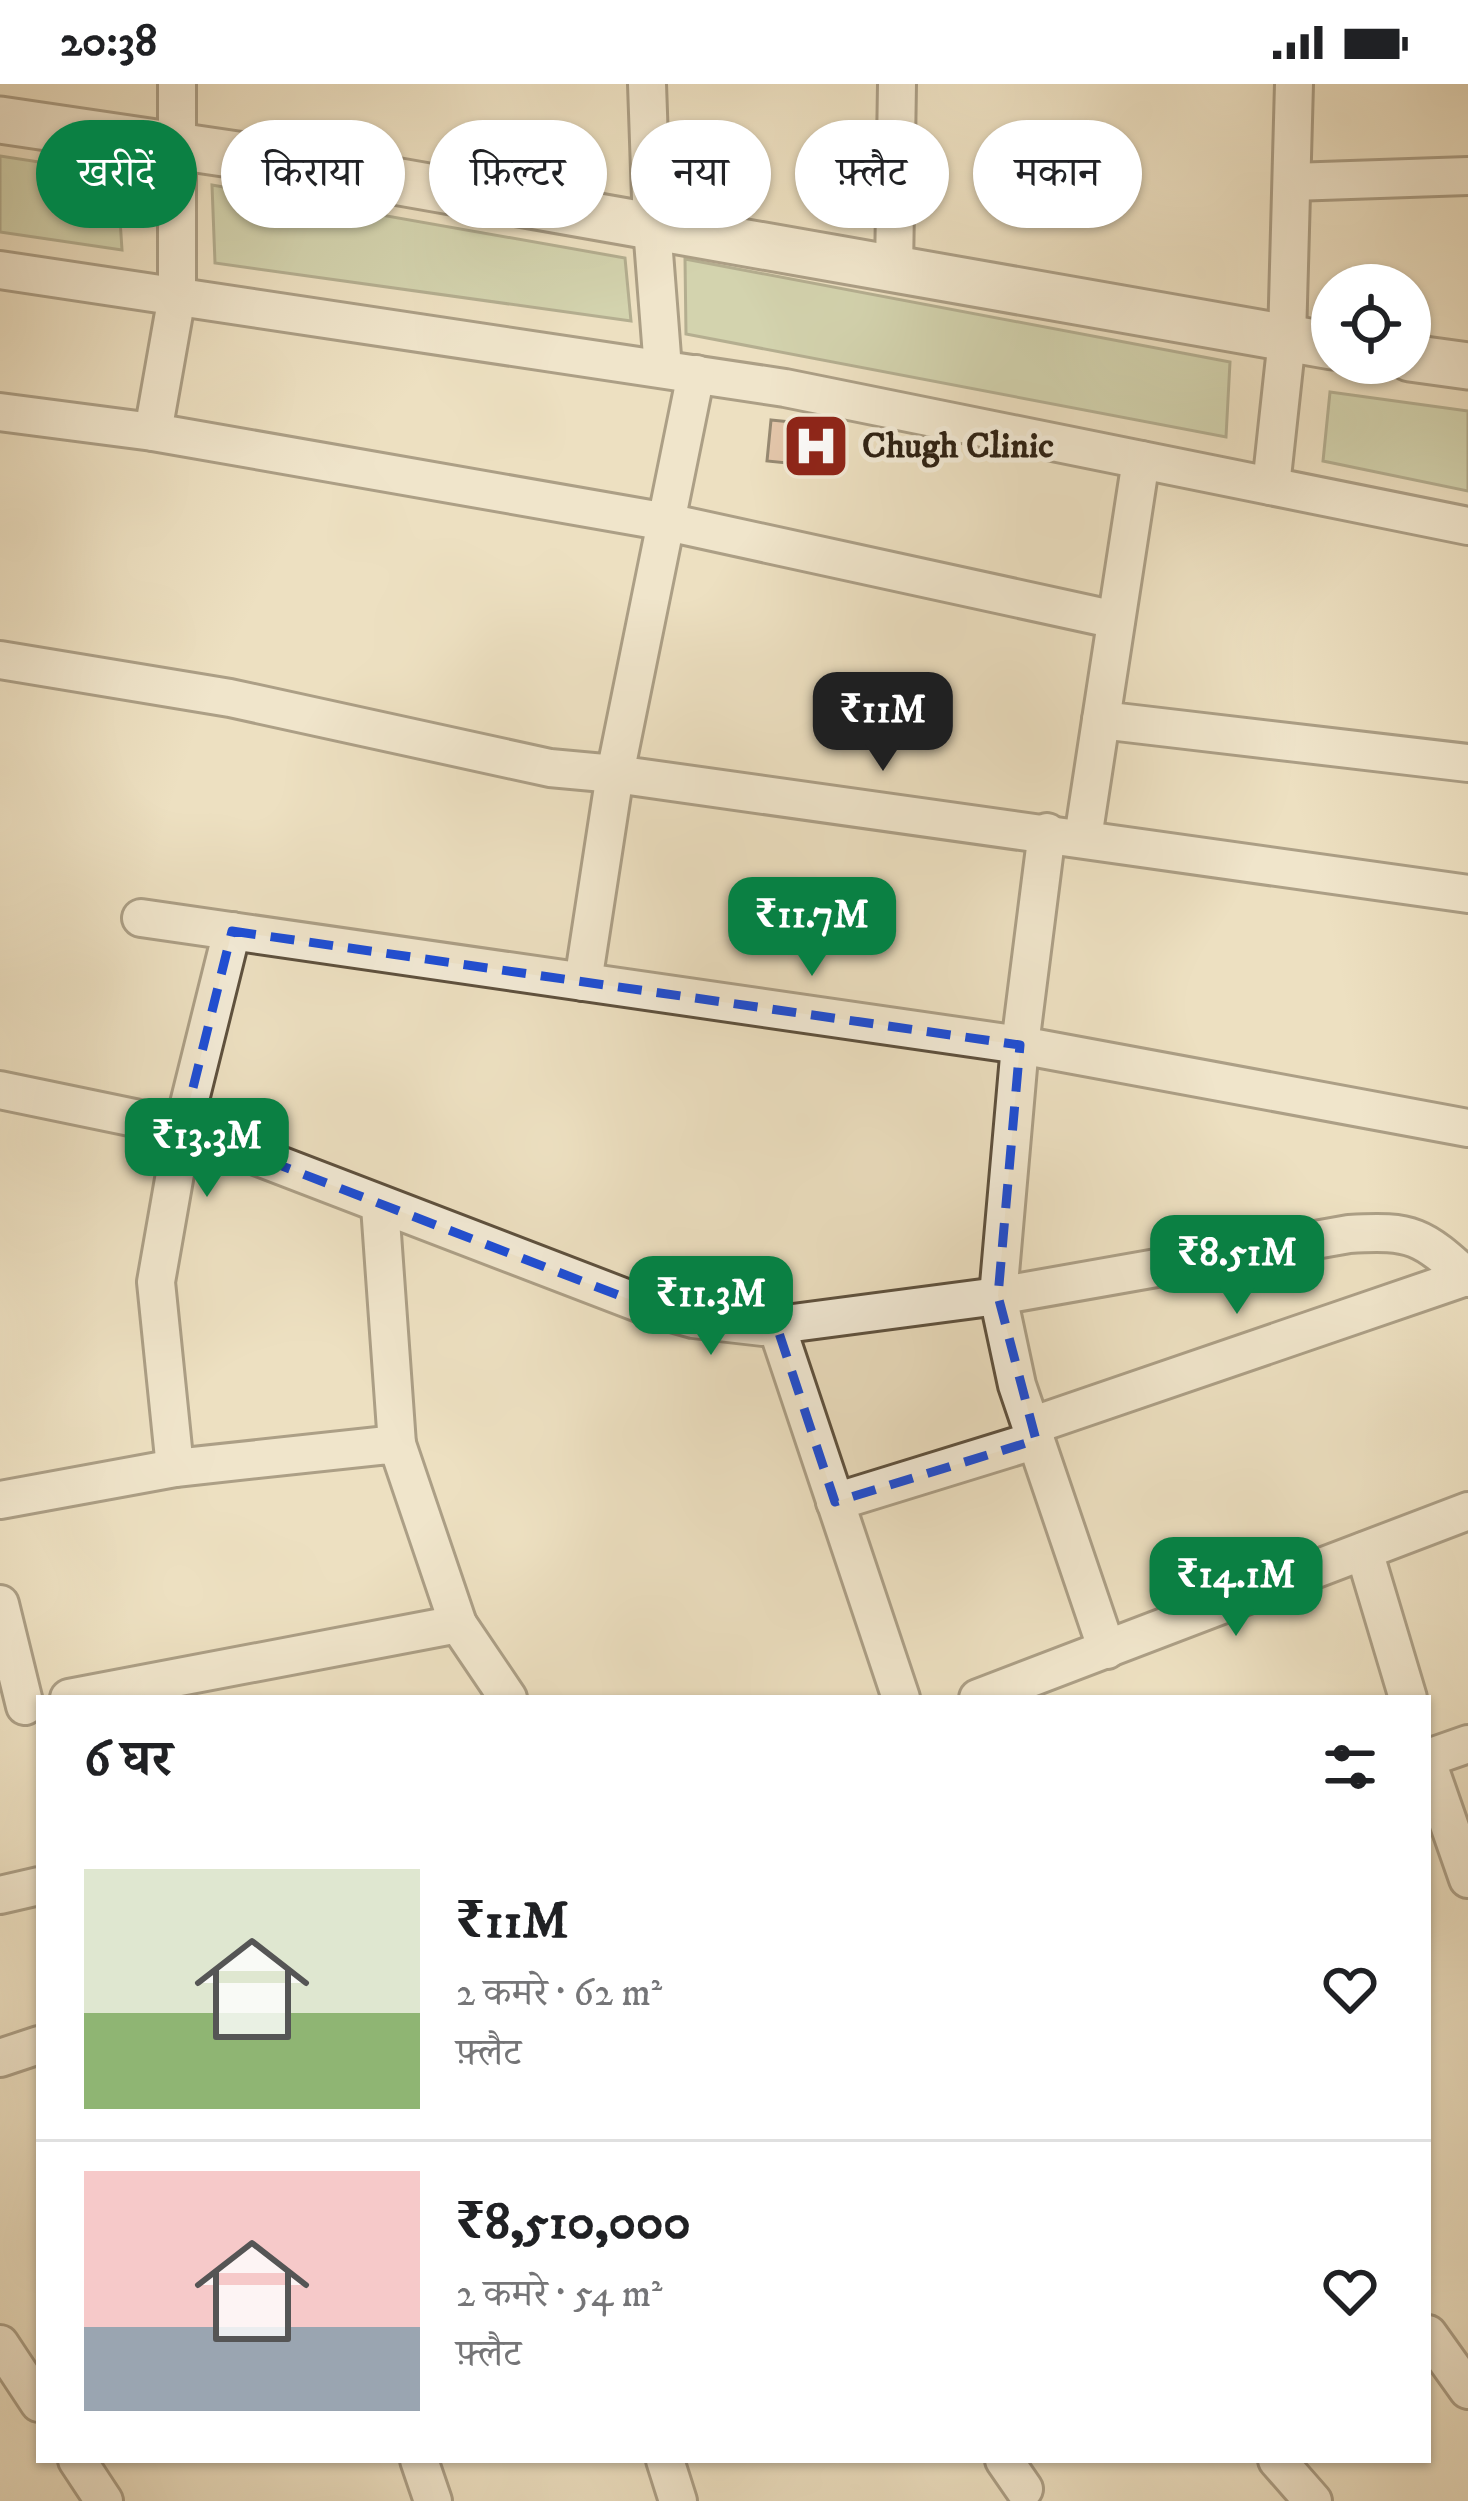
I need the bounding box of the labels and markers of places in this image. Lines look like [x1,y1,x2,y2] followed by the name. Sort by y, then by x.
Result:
[781,411,851,481] hospital icon: Chugh Clinic
[862,424,1054,469] place label: Chugh Clinic
[812,672,954,774] pin: ₹11M
[714,877,910,979] pin: ₹11.7M
[109,1098,305,1200] pin: ₹13.3M
[1139,1215,1335,1317] pin: ₹8.51M
[613,1256,809,1358] pin: ₹11.3M
[1138,1537,1334,1639] pin: ₹14.1M

